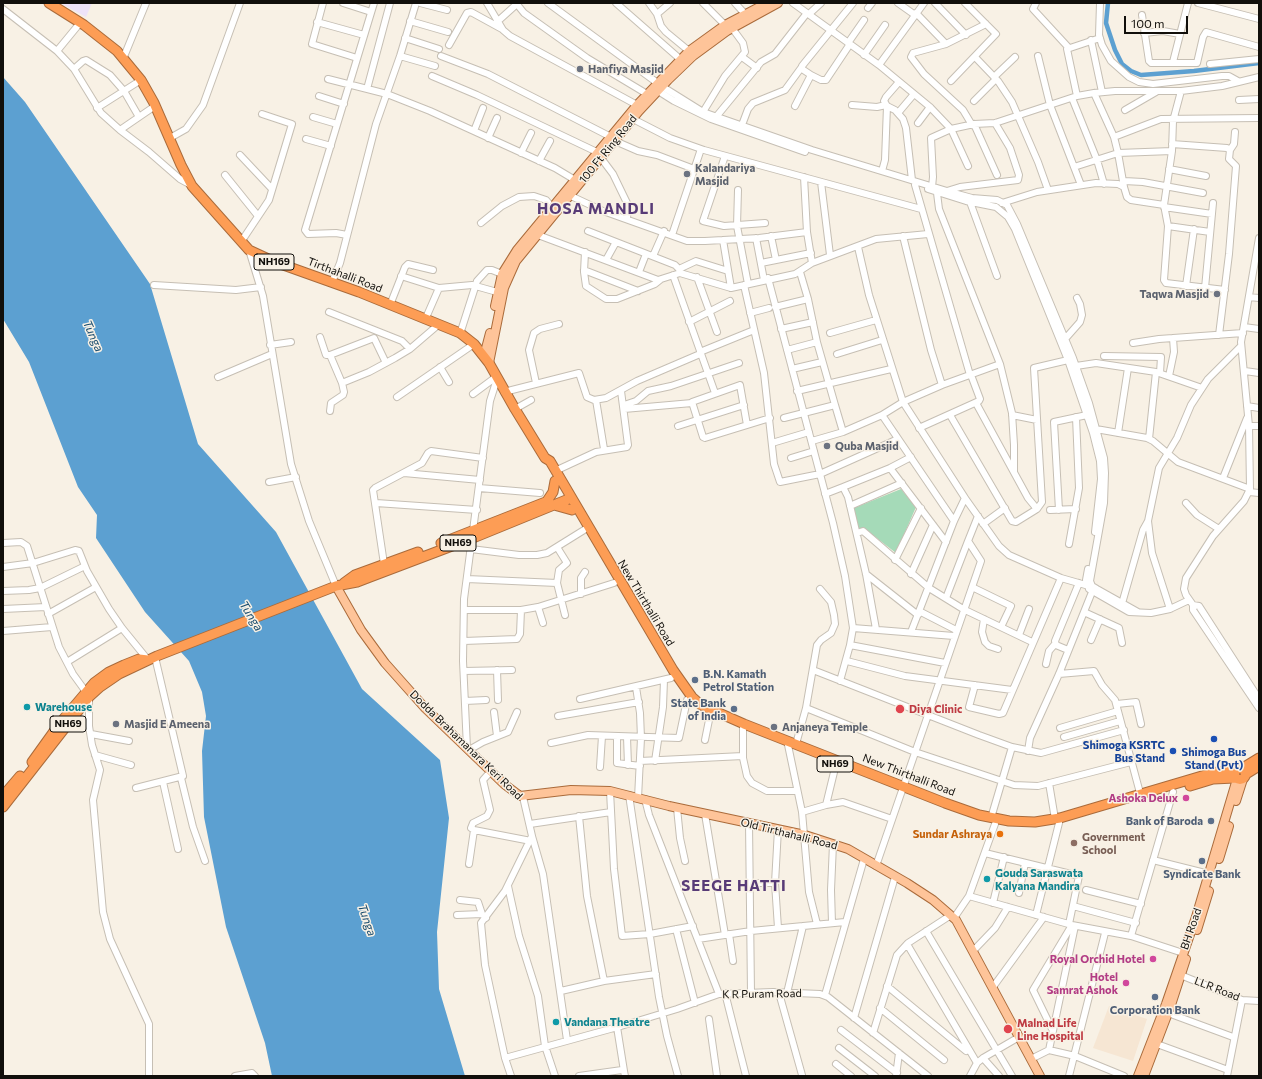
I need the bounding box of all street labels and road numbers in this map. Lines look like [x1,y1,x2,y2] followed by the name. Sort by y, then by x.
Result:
[576,112,640,186] street label: 100 Ft Ring Road
[254,254,294,270] road number: NH169
[306,255,384,295] street label: Tirthahalli Road
[440,535,476,551] road number: NH69
[615,558,677,648] street label: New Thirthalli Road
[407,688,525,802] street label: Dodda Brahamanara Keri Road
[50,716,86,732] road number: NH69
[861,751,957,799] street label: New Thirthalli Road
[817,756,853,772] road number: NH69
[739,816,839,852] street label: Old Tirthahalli Road
[1178,906,1204,952] street label: BH Road
[1192,974,1242,1004] street label: LLR Road
[722,987,802,1001] street label: K R Puram Road

